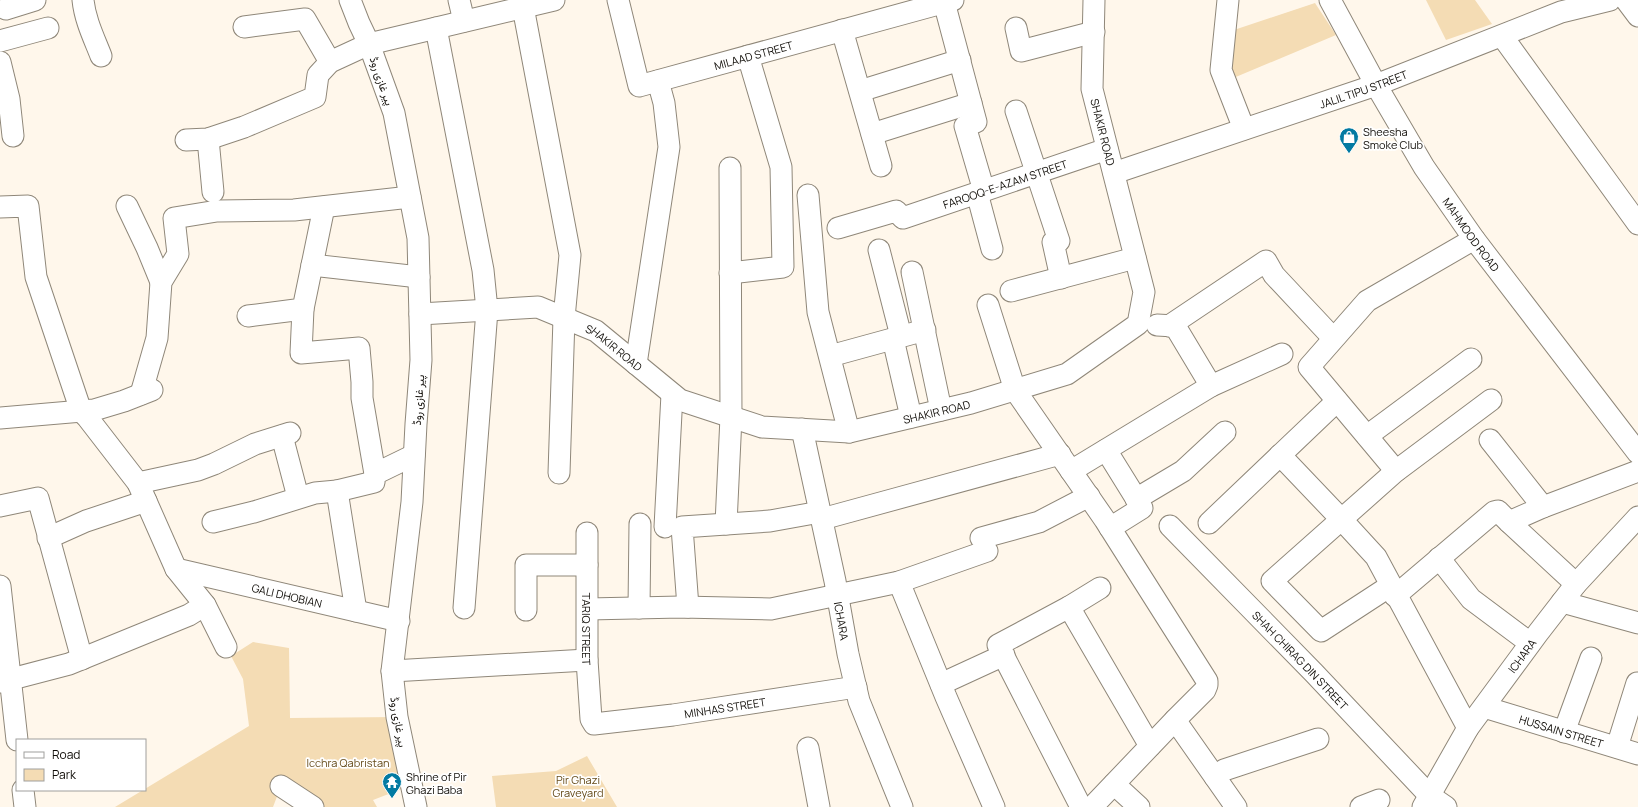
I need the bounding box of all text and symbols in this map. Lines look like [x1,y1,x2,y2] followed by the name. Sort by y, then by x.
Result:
[712,37,795,73] street label: MILAAD STREET
[366,55,397,108] street label: پیر غازی روڈ
[1317,66,1410,111] street label: JALIL TIPU STREET
[1087,97,1119,167] street label: SHAKIR ROAD
[1363,124,1424,152] place label: Sheesha Smoke Club
[1338,126,1360,154] shop icon: Sheesha Smoke Club
[941,155,1070,211] street label: FAROOQ-E-AZAM STREET
[1440,194,1503,274] street label: MAHMOOD ROAD
[584,320,646,374] street label: SHAKIR ROAD
[409,374,428,426] street label: پیر غازی روڈ
[901,396,972,426] street label: SHAKIR ROAD
[250,579,324,610] street label: GALI DHOBIAN
[579,593,595,666] street label: TARIQ STREET
[831,600,853,641] street label: ICHARA
[1249,607,1352,713] street label: SHAH CHIRAG DIN STREET
[1504,635,1539,676] street label: ICHARA
[683,693,767,721] street label: MINHAS STREET
[386,696,411,749] street label: پیر غازی روڈ
[1517,711,1606,751] street label: HUSSAIN STREET
[16,739,146,791] legend
[52,746,80,763] text: Road
[306,755,390,770] park label: Icchra Qabristan
[52,766,77,783] text: Park
[406,769,467,797] place label: Shrine of Pir Ghazi Baba
[381,771,403,799] temple icon: Shrine of Pir Ghazi Baba
[552,772,604,800] park label: Pir Ghazi Graveyard

